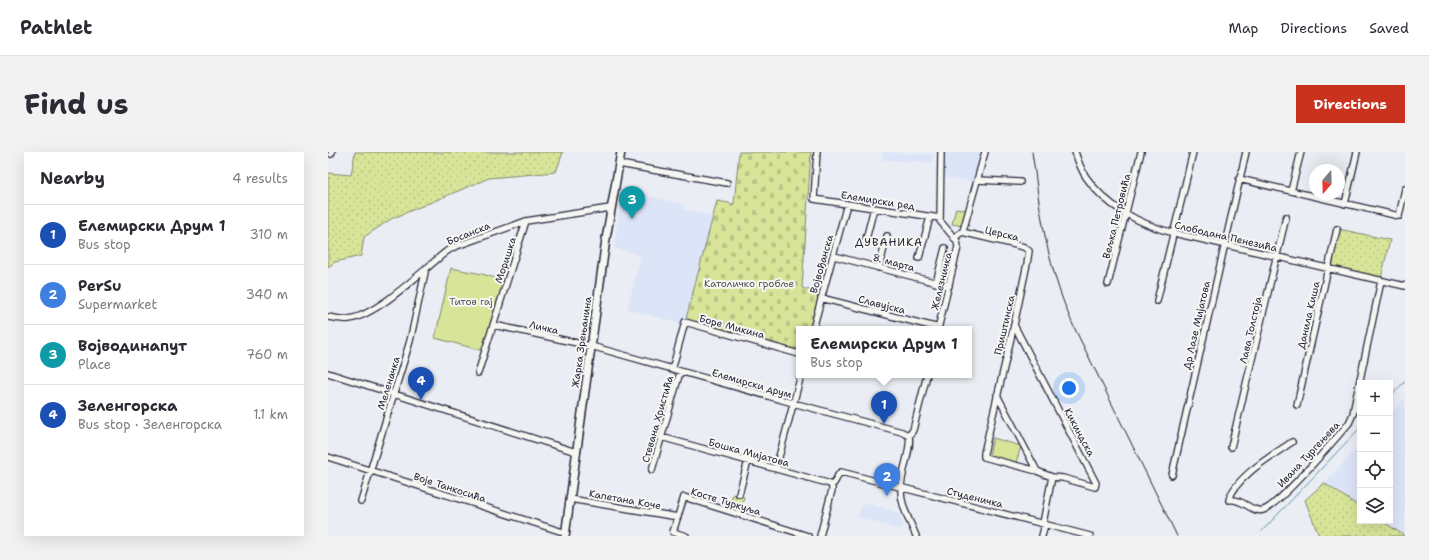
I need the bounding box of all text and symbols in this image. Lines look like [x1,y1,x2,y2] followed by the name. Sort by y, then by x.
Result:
[20,15,92,40] text: Pathlet
[1229,19,1259,37] text: Map
[1281,19,1347,37] text: Directions
[1369,19,1409,37] text: Saved
[24,85,129,123] text: Find us
[1296,85,1405,123] button: Directions
[1309,164,1345,200] north arrow
[40,167,105,189] text: Nearby
[232,170,288,187] text: 4 results
[1100,172,1134,260] street label: Вељка Петровића
[619,186,645,219] pin: 3
[840,188,916,213] street label: Елемирски ред
[78,216,226,236] text: Елемирски Друм 1
[1173,218,1279,255] street label: Слободана Пенезића
[445,219,493,248] street label: Босанска
[984,223,1021,244] street label: Церска
[50,226,56,243] text: 1
[250,226,288,243] text: 310 m
[807,233,836,295] street label: Војвођанска
[492,235,519,285] street label: Моришка
[855,235,923,250] district label: ДУВАНИКА
[78,236,130,253] text: Bus stop
[928,250,955,311] street label: Железничка
[872,251,917,274] street label: 8. марта
[78,276,121,296] text: PerSu
[704,277,794,290] park label: Католичко гробље
[1180,279,1213,371] street label: Др Лазе Мијатова
[1294,279,1323,350] street label: Данила Киша
[48,286,58,303] text: 2
[246,286,288,303] text: 340 m
[857,292,907,317] street label: Славујска
[991,293,1018,356] street label: Приштинска
[1236,294,1265,365] street label: Лава Толстоја
[449,295,493,308] park label: Титов гај
[569,295,594,388] street label: Жарка Зрењанина
[78,296,157,313] text: Supermarket
[698,311,767,342] street label: Боре Микина
[528,318,561,337] street label: Личка
[796,326,972,378] popup
[810,334,958,354] text: Елемирски Друм 1
[78,336,187,356] text: Војводинапут
[48,346,58,363] text: 3
[246,346,288,363] text: 760 m
[374,354,403,411] street label: Меленачка
[810,354,863,371] text: Bus stop
[78,356,111,373] text: Place
[710,366,794,401] street label: Елемирски друм
[408,367,434,400] pin: 4
[639,373,676,464] street label: Стевана Христића
[1059,378,1079,398] your location
[1357,380,1393,524] map controls
[1357,380,1393,416] button: +
[871,391,897,424] pin: 1
[78,396,177,416] text: Зеленгорска
[48,406,58,423] text: 4
[253,406,288,423] text: 1.1 km
[1061,406,1098,459] street label: Кикиндска
[78,416,222,433] text: Bus stop · Зеленгорска
[1357,416,1393,452] button: −
[1274,418,1343,490] street label: Ивана Тургењева
[707,435,791,470] street label: Бошка Мијатова
[1357,452,1393,488] button: locate
[874,463,900,496] pin: 2
[412,470,488,506] street label: Воје Танкосића
[946,484,1005,511] street label: Студеничка
[689,485,763,519] street label: Косте Туркуља
[588,487,662,512] street label: Капетана Коче
[1357,488,1393,524] button: layers

